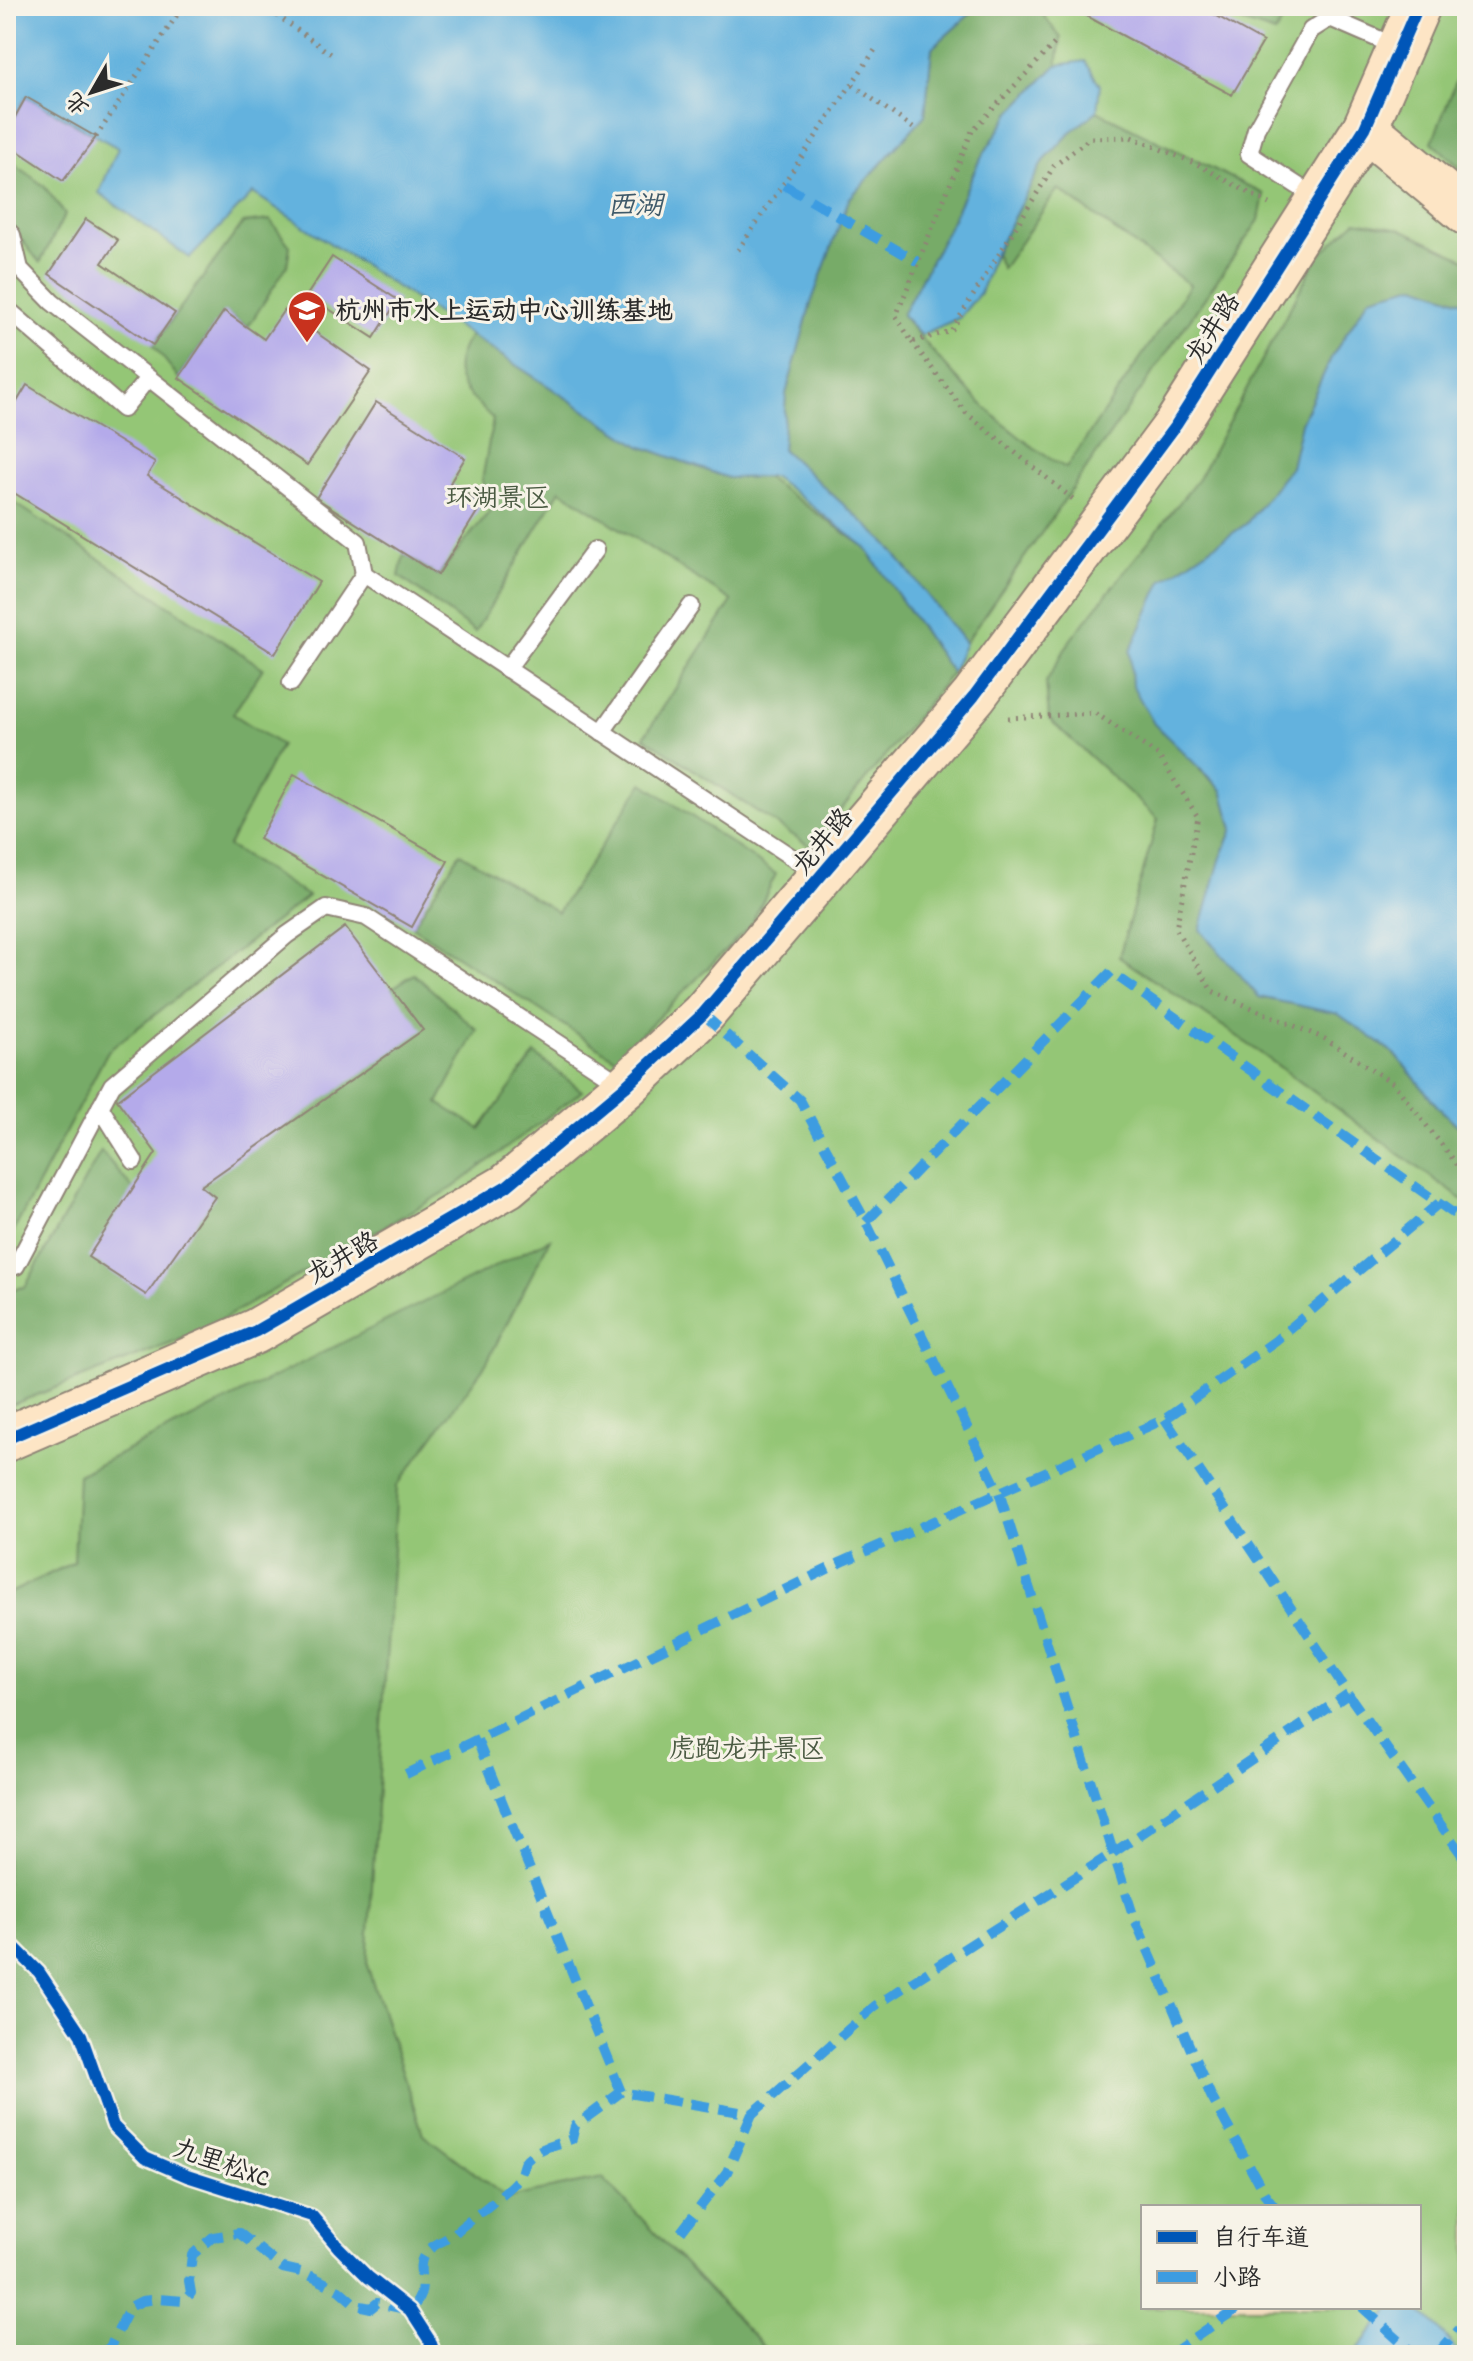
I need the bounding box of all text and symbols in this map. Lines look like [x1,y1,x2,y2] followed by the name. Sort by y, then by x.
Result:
[52,52,132,132] north arrow
[60,84,98,121] text: 北
[607,189,666,229] water label: 西湖
[1179,287,1251,373] street label: 龙井路
[286,289,328,344] school or university icon: 杭州市水上运动中心训练基地
[335,295,673,332] place label: 杭州市水上运动中心训练基地
[446,482,550,519] park label: 环湖景区
[785,801,864,885] street label: 龙井路
[301,1225,387,1296] street label: 龙井路
[669,1733,825,1770] park label: 虎跑龙井景区
[168,2132,274,2199] street label: 九里松XC
[1141,2205,1421,2309] legend
[1213,2223,1309,2257] text: 自行车道
[1213,2263,1261,2297] text: 小路

